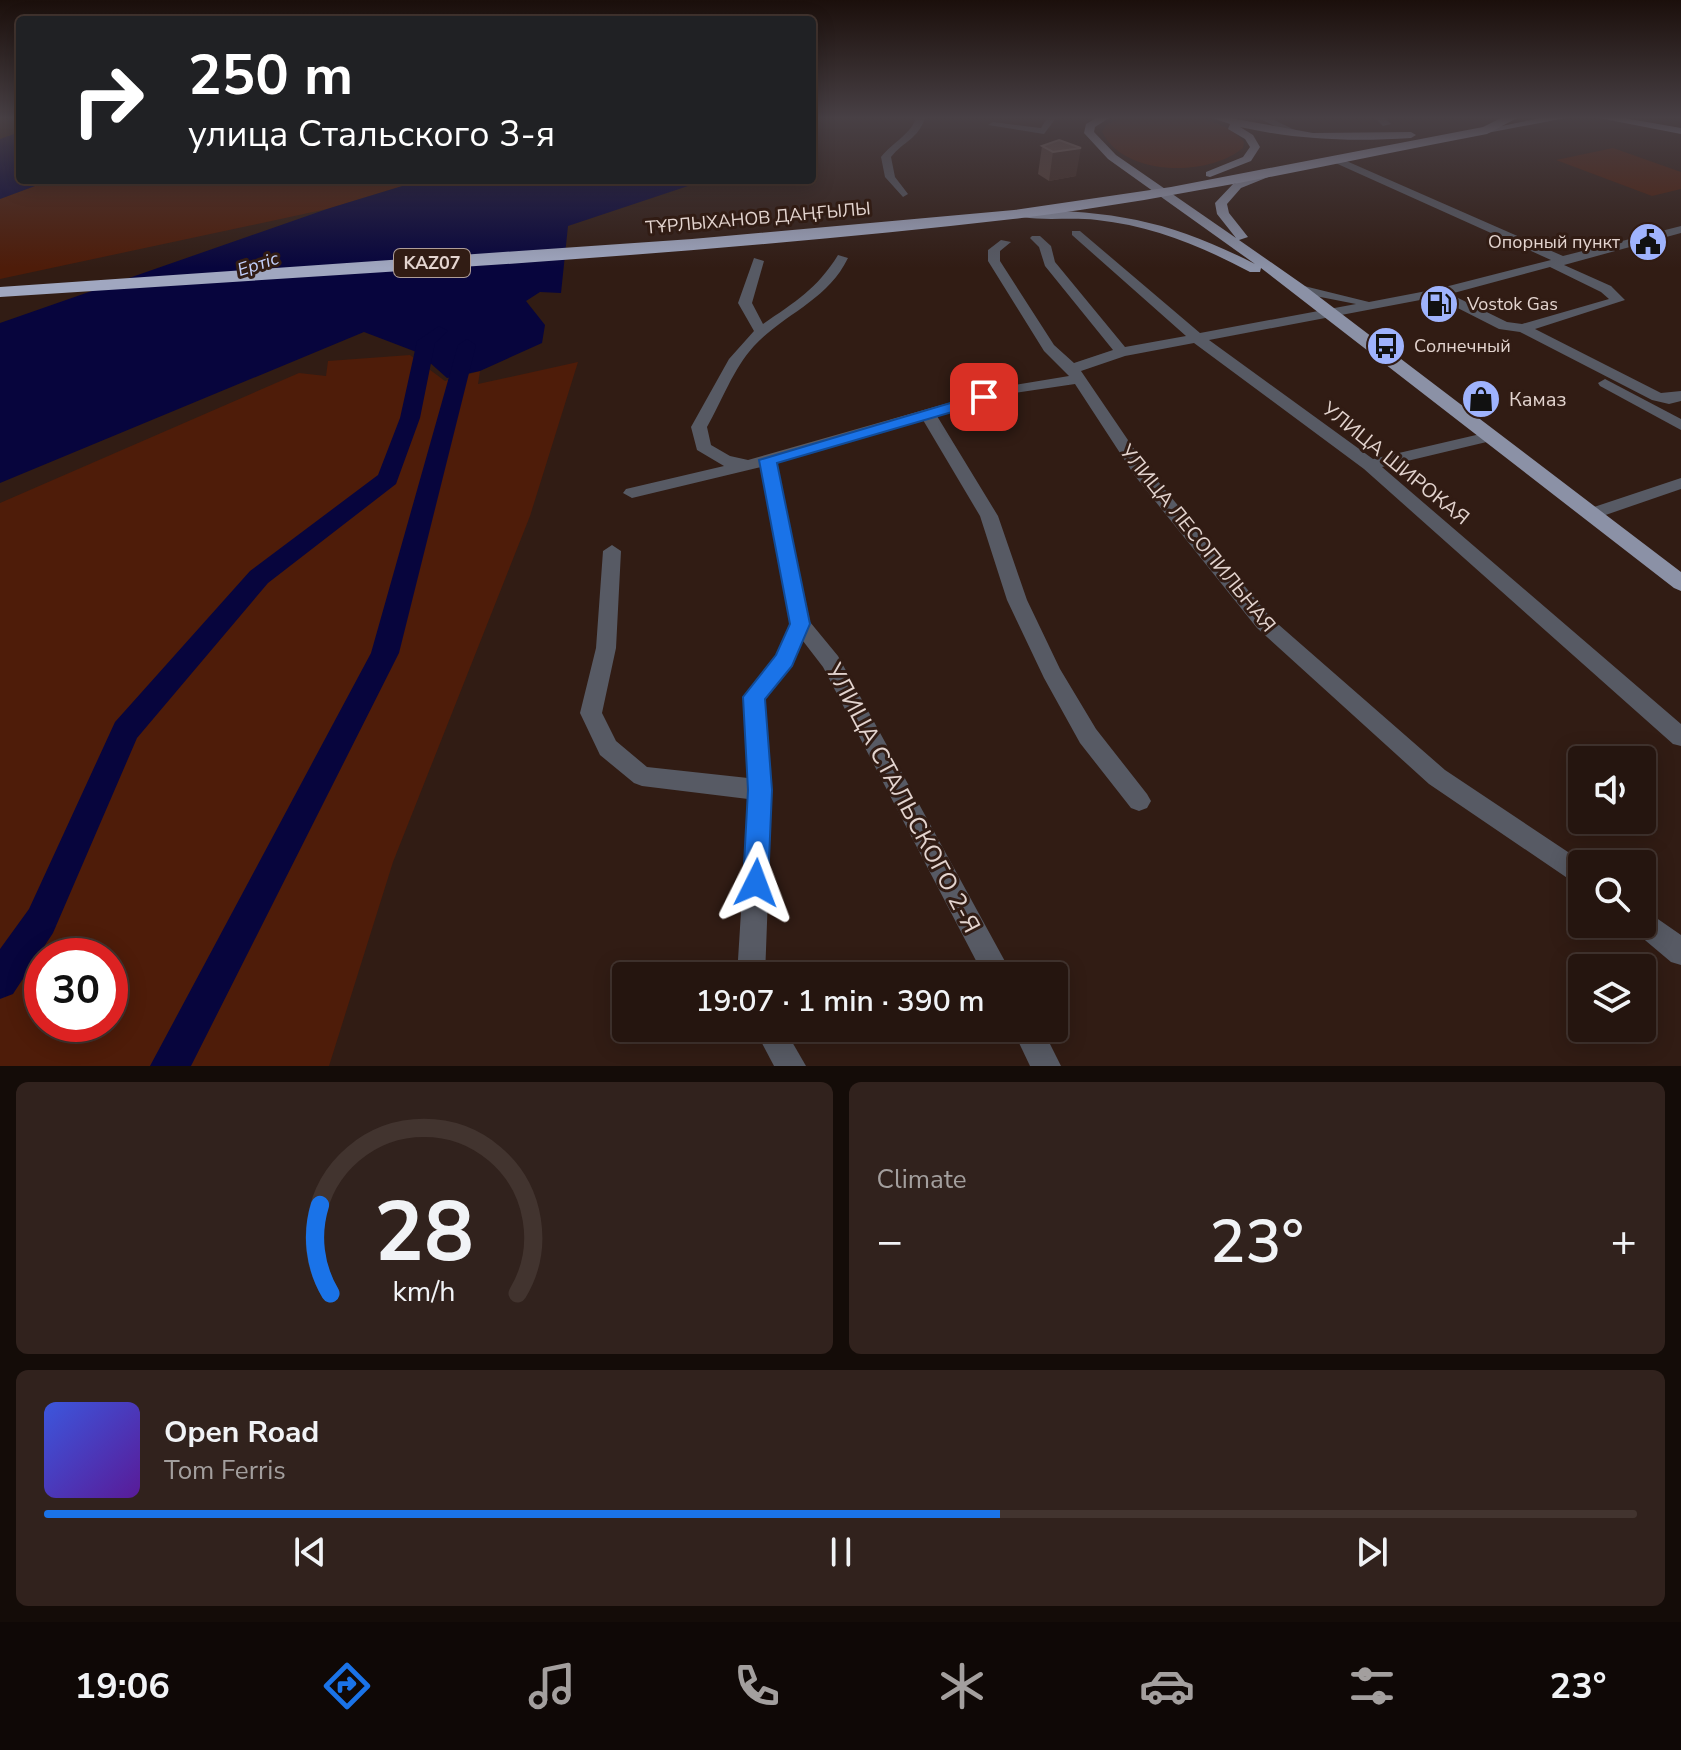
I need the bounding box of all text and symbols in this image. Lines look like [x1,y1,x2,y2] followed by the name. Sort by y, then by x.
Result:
[188,37,353,114] text: 250 m
[56,48,160,152] icon: right
[188,110,555,159] text: улица Стальского 3-я
[644,196,872,240] street label: ТҰРЛЫХАНОВ ДАҢҒЫЛЫ
[1627,221,1669,263] public building icon: Опорный пункт
[1488,230,1620,254] place label: Опорный пункт
[234,246,282,282] water label: Ертіс
[394,249,470,277] road number: KAZ07
[1418,283,1460,325] fuel station icon: Vostok Gas
[1466,292,1558,316] place label: Vostok Gas
[1365,325,1407,367] bus stop icon: Солнечный
[1414,334,1511,358] place label: Солнечный
[950,363,1018,431] pin
[962,375,1006,419] icon: arrive
[1460,378,1502,420] shop icon: Камаз
[1509,386,1567,413] place label: Камаз
[1316,395,1475,531] street label: УЛИЦА ШИРОКАЯ
[1113,438,1282,638] street label: УЛИЦА ЛЕСОПИЛЬНАЯ
[818,657,988,938] street label: УЛИЦА СТАЛЬСКОГО 2-Я
[1568,746,1656,1042] map controls
[1568,746,1656,834] button: sound
[714,841,798,925] position arrow
[1568,850,1656,938] button: search
[24,938,128,1042] speed limit sign: 30
[1568,954,1656,1042] button: layers
[695,981,985,1022] text: 19:07 · 1 min · 390 m
[877,1162,967,1197] text: Climate
[374,1176,474,1289] text: 28
[1210,1201,1304,1283] text: 23°
[877,1212,903,1272] text: −
[1611,1212,1637,1272] text: +
[393,1272,456,1311] text: km/h
[164,1412,319,1453] text: Open Road
[164,1453,286,1488] text: Tom Ferris
[288,1530,332,1574] icon: previous
[819,1530,863,1574] icon: pause
[1350,1530,1394,1574] icon: next
[319,1658,375,1714] icon: directions
[524,1658,580,1714] icon: music
[729,1658,785,1714] icon: phone
[934,1658,990,1714] icon: climate
[1139,1658,1195,1714] icon: car
[1344,1658,1400,1714] icon: filters
[75,1662,170,1711] text: 19:06
[1550,1662,1606,1711] text: 23°

